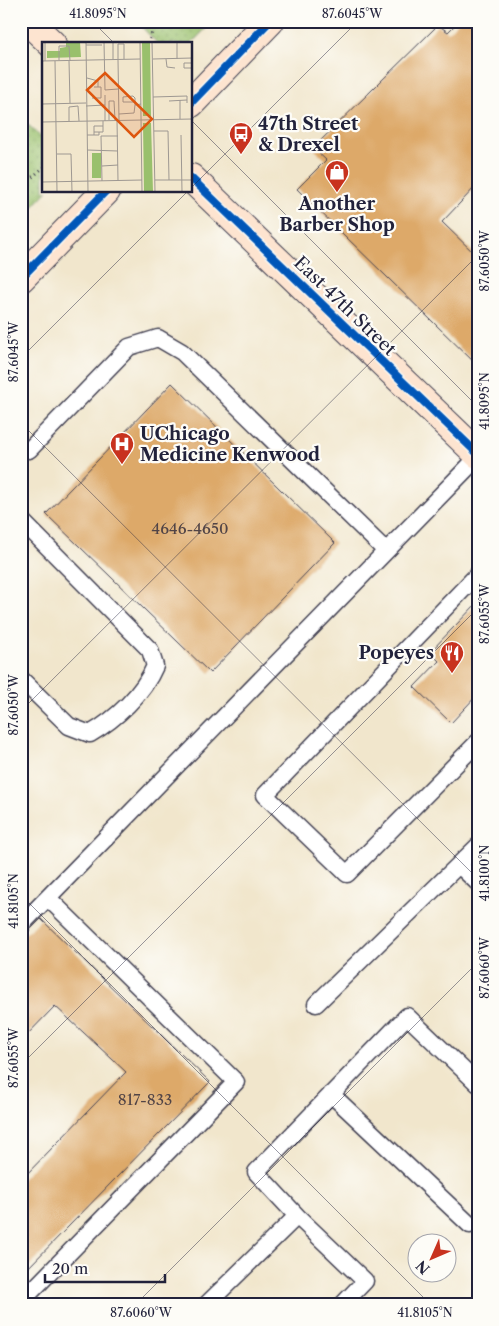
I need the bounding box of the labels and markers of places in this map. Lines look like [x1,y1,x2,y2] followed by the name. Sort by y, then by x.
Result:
[258,113,359,156] place label: 47th Street & Drexel
[228,121,254,155] bus stop icon: 47th Street & Drexel
[324,159,350,193] shop icon: Another Barber Shop
[279,193,395,236] place label: Another Barber Shop
[140,423,320,466] place label: UChicago Medicine Kenwood
[109,431,135,465] hospital icon: UChicago Medicine Kenwood
[439,640,465,674] restaurant icon: Popeyes
[358,642,434,664] place label: Popeyes

